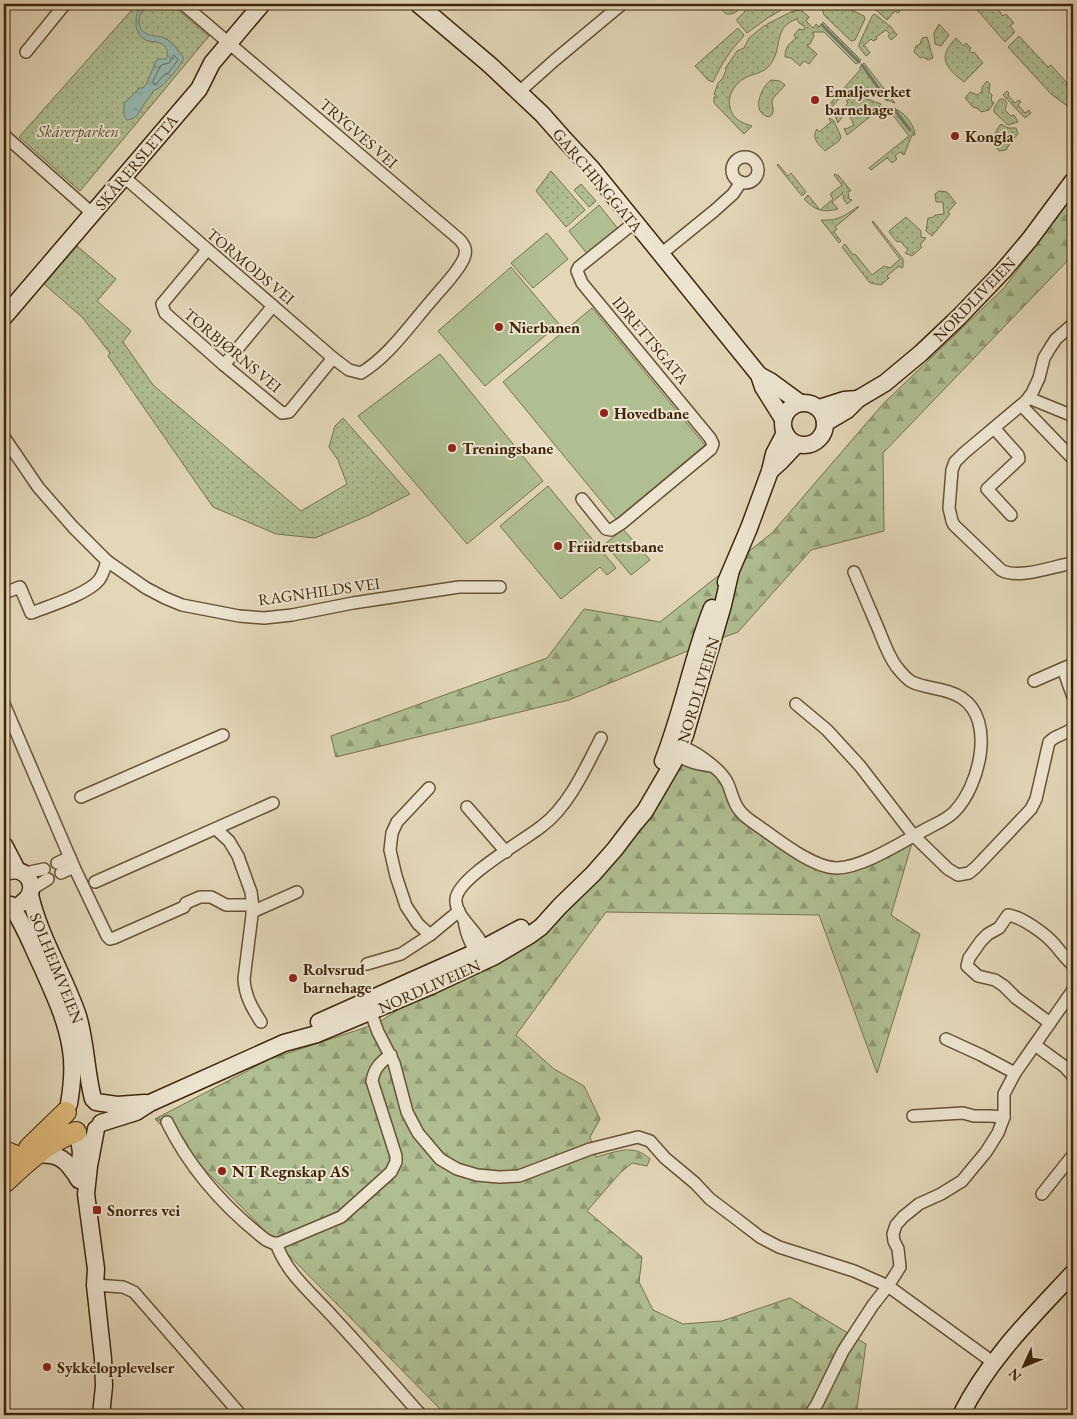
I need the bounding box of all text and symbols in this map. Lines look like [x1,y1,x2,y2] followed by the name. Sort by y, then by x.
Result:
[825,81,911,120] place label: Emaljeverket barnehage
[315,94,403,174] street label: TRYGVES VEI
[809,94,821,106] marker: Emaljeverket barnehage
[90,110,183,214] street label: SKÅRERSLETTA
[36,121,119,142] park label: Skårerparken
[548,124,648,238] street label: GARCHINGGATA
[965,126,1015,147] place label: Kongla
[949,130,961,142] marker: Kongla
[202,223,299,310] street label: TORMODS VEI
[929,252,1020,346] street label: NORDLIVEIEN
[608,292,694,389] street label: IDRETTSGATA
[180,303,286,398] street label: TORBJØRNS VEI
[509,317,580,338] place label: Nierbanen
[493,321,505,333] marker: Nierbanen
[614,403,689,424] place label: Hovedbane
[598,407,610,419] marker: Hovedbane
[462,438,554,459] place label: Treningsbane
[446,442,458,454] marker: Treningsbane
[568,536,664,557] place label: Friidrettsbane
[552,540,564,552] marker: Friidrettsbane
[257,572,382,610] street label: RAGNHILDS VEI
[672,634,725,746] street label: NORDLIVEIEN
[25,910,88,1027] street label: SOLHEIMVEIEN
[375,954,484,1018] street label: NORDLIVEIEN
[303,959,372,998] place label: Rolvsrud barnehage
[287,972,299,984] marker: Rolvsrud barnehage
[232,1161,349,1182] place label: NT Regnskap AS
[216,1165,228,1177] marker: NT Regnskap AS
[107,1200,180,1221] place label: Snorres vei
[91,1204,103,1216] marker: Snorres vei
[1000,1342,1050,1392] north arrow
[57,1357,175,1378] place label: Sykkelopplevelser
[41,1361,53,1373] marker: Sykkelopplevelser
[1004,1364,1025,1385] text: N

